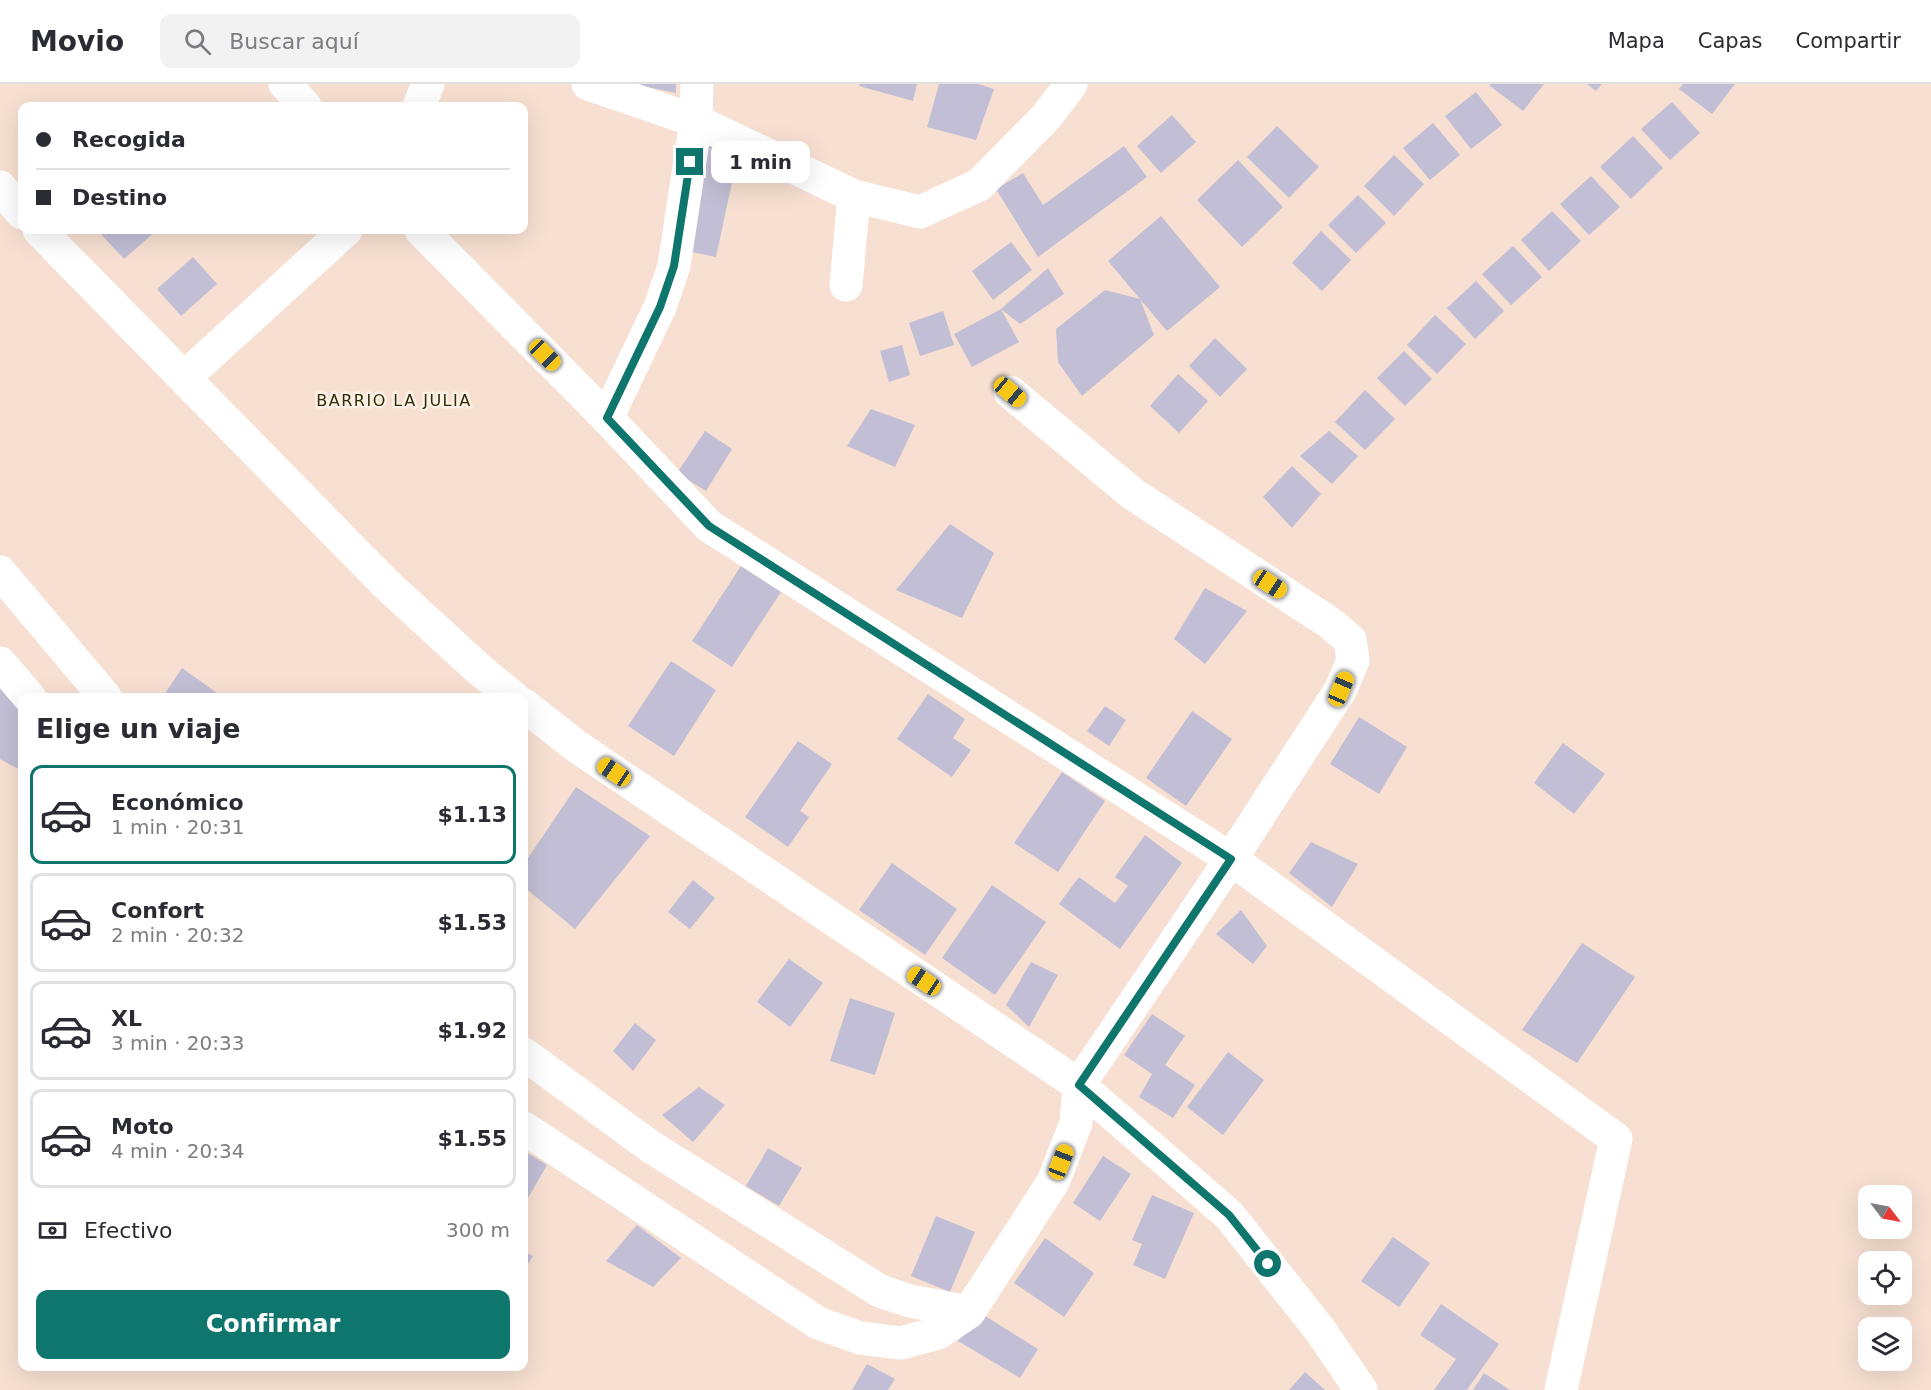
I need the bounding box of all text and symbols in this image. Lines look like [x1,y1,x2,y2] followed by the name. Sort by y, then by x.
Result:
[160,14,580,68] search box
[30,25,124,58] text: Movio
[181,25,214,58] icon: search
[229,29,359,54] text: Buscar aquí
[1608,29,1665,53] text: Mapa
[1698,29,1762,53] text: Capas
[1795,29,1901,53] text: Compartir
[72,127,186,152] text: Recogida
[711,141,810,183] callout: 1 min
[676,148,703,175] route end
[729,150,792,174] text: 1 min
[72,185,167,210] text: Destino
[526,336,564,374] car
[990,374,1030,410] car
[316,391,472,410] district label: BARRIO LA JULIA
[1250,567,1290,601] car
[1326,669,1356,709] car
[36,713,240,744] text: Elige un viaje
[594,754,634,790] car
[39,788,93,842] icon: car
[111,790,244,815] text: Económico
[437,802,507,827] text: $1.13
[111,815,245,839] text: 1 min · 20:31
[39,896,93,950] icon: car
[111,898,204,923] text: Confort
[437,910,507,935] text: $1.53
[111,923,245,947] text: 2 min · 20:32
[904,963,944,999] car
[39,1004,93,1058] icon: car
[111,1006,142,1031] text: XL
[437,1018,507,1043] text: $1.92
[111,1031,245,1055] text: 3 min · 20:33
[39,1112,93,1166] icon: car
[111,1114,174,1139] text: Moto
[437,1126,507,1151] text: $1.55
[111,1139,245,1163] text: 4 min · 20:34
[1046,1142,1076,1182] car
[1858,1185,1912,1239] north arrow
[1858,1185,1912,1371] map controls
[36,1214,69,1247] icon: cash
[84,1218,173,1243] text: Efectivo
[446,1218,510,1242] text: 300 m
[1254,1250,1281,1277] route start
[1858,1251,1912,1305] button: locate
[36,1290,510,1359] button: Confirmar
[1858,1317,1912,1371] button: layers

